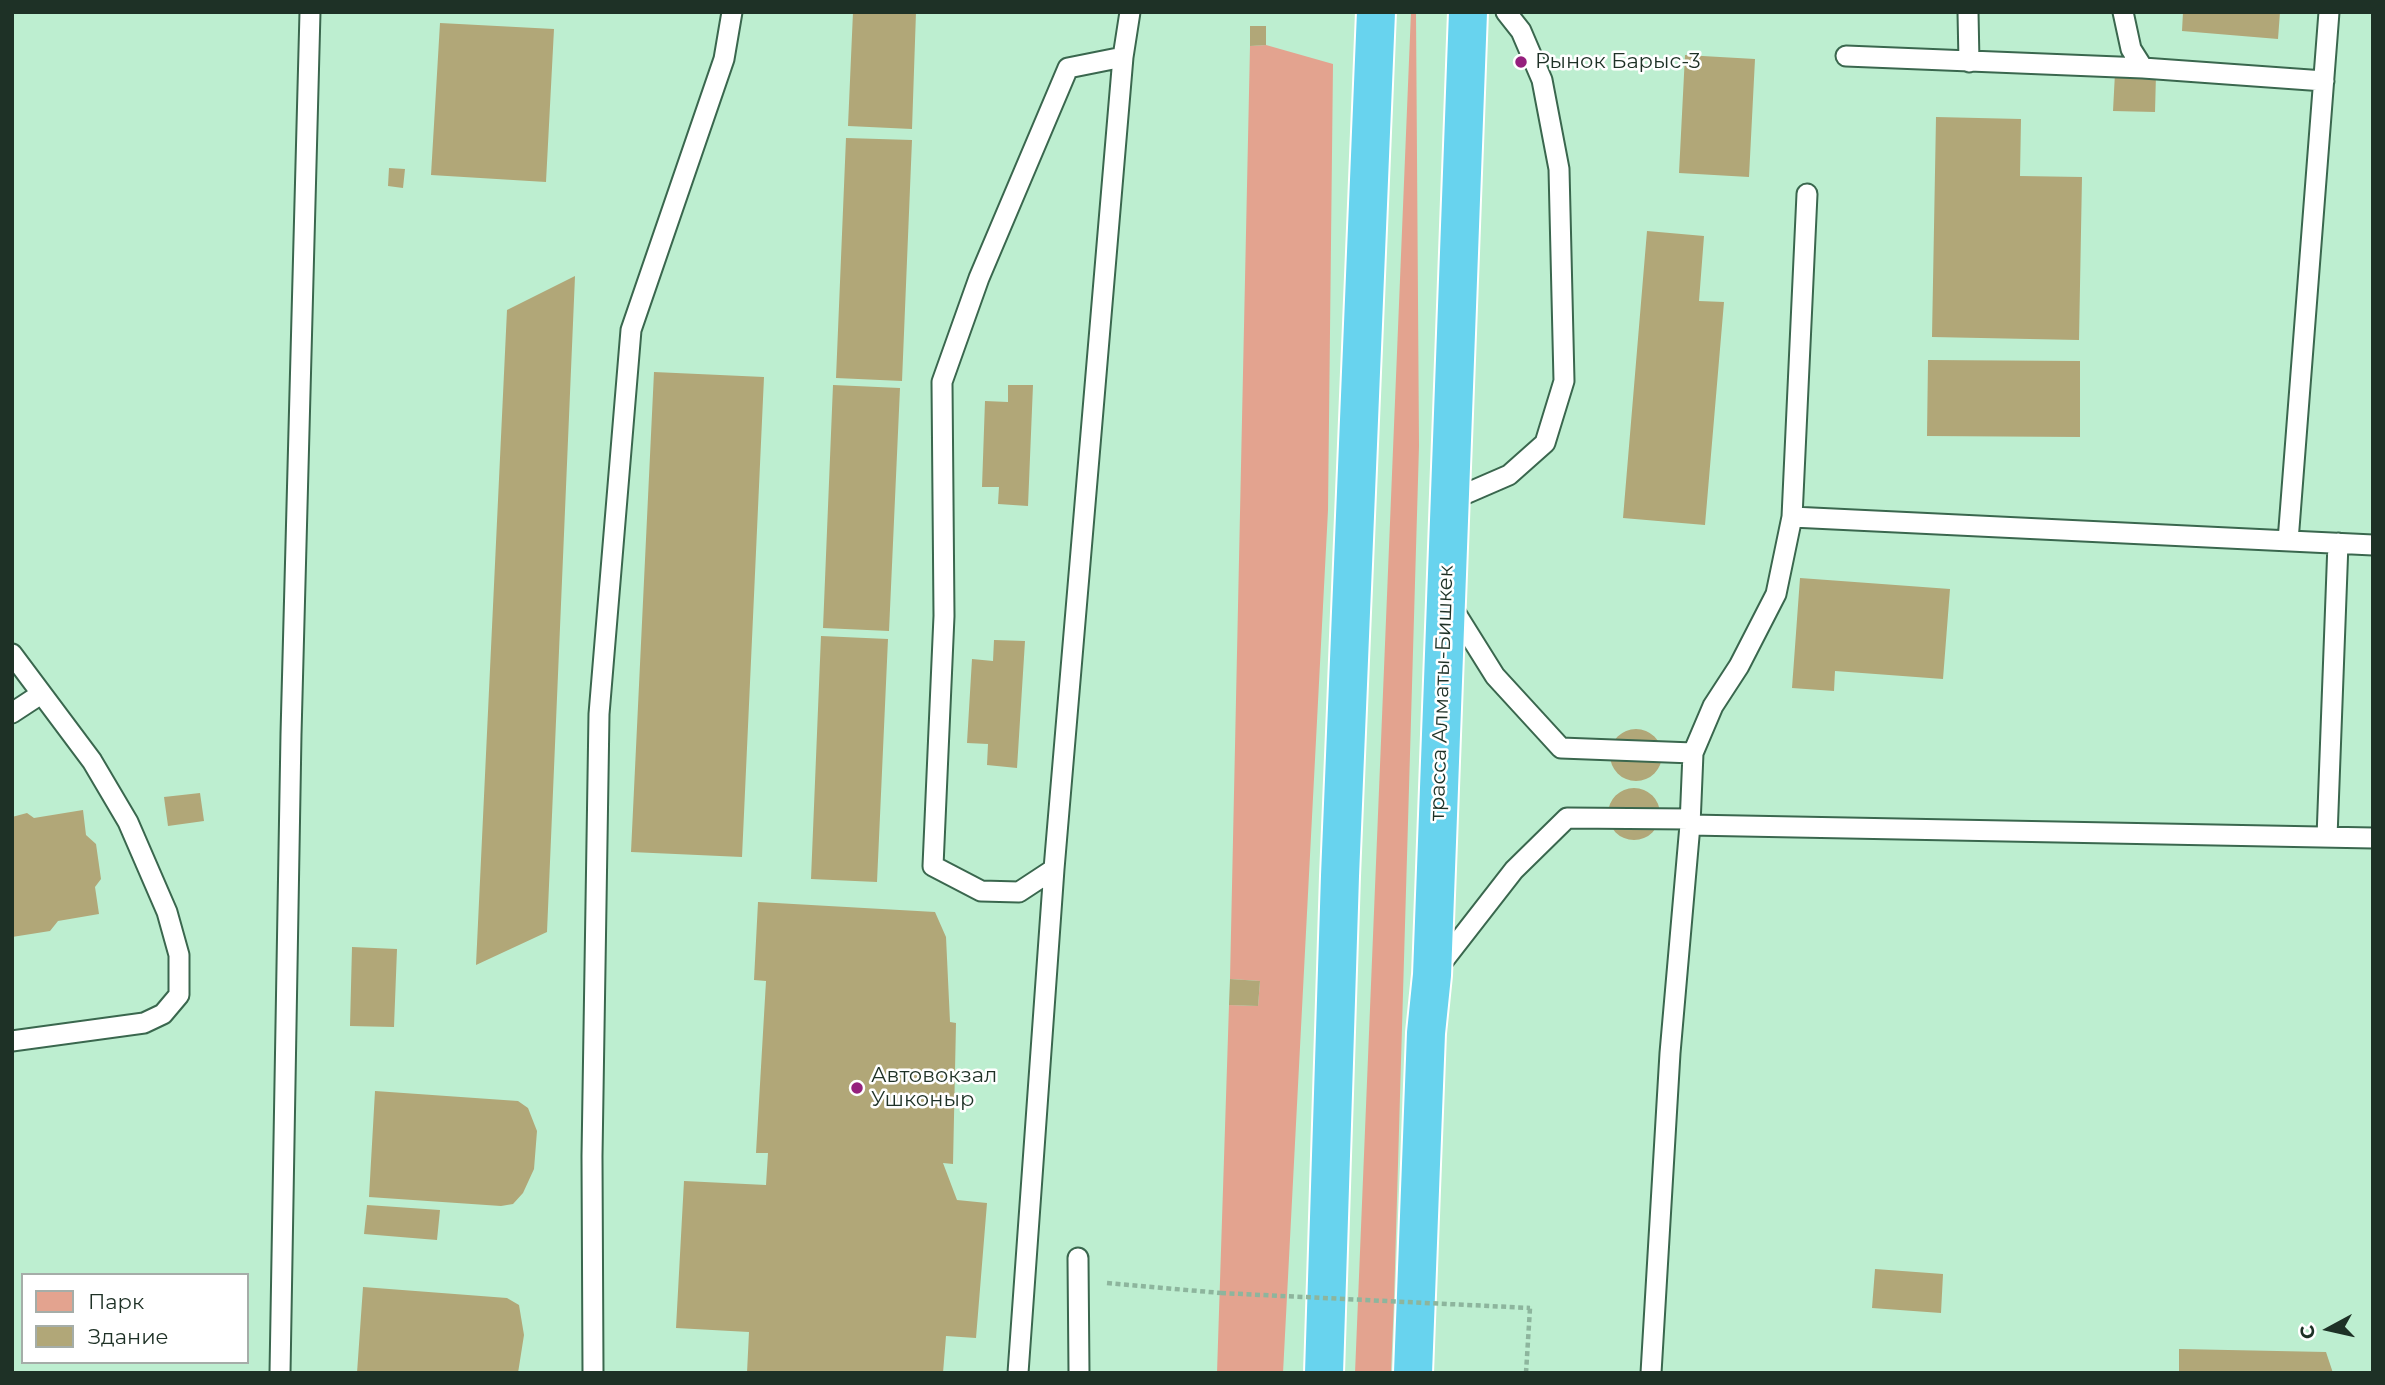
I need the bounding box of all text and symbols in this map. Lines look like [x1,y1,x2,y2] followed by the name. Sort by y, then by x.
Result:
[1535,49,1701,75] place label: Рынок Барыс-3
[1513,54,1529,70] marker: Рынок Барыс-3
[1425,565,1459,821] street label: трасса Алматы-Бишкек
[871,1063,997,1113] place label: Автовокзал Ушконыр
[849,1080,865,1096] marker: Автовокзал Ушконыр
[21,1273,248,1364] legend
[88,1289,144,1314] text: Парк
[2294,1294,2364,1364] north arrow
[88,1324,169,1349] text: Здание
[2295,1324,2320,1340] text: С

